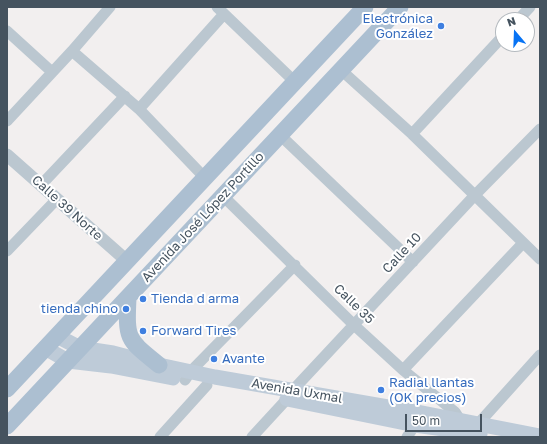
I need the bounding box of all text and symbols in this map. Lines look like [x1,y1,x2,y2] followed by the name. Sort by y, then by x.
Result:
[363,11,433,42] place label: Electrónica González
[495,12,535,52] north arrow
[505,14,517,29] text: N
[436,21,446,31] marker: Electrónica González
[139,149,267,285] street label: Avenida José López Portillo
[28,172,106,244] street label: Calle 39 Norte
[379,230,425,276] street label: Calle 10
[330,281,378,327] street label: Calle 35
[151,291,239,307] place label: Tienda d arma
[138,294,148,304] marker: Tienda d arma
[41,301,118,317] place label: tienda chino
[121,304,131,314] marker: tienda chino
[151,323,236,339] place label: Forward Tires
[138,326,148,336] marker: Forward Tires
[222,351,265,367] place label: Avante
[209,354,219,364] marker: Avante
[250,375,344,407] street label: Avenida Uxmal
[389,375,474,406] place label: Radial llantas (OK precios)
[376,385,386,395] marker: Radial llantas (OK precios)
[407,406,484,432] scale bar
[412,413,440,428] text: 50 m

